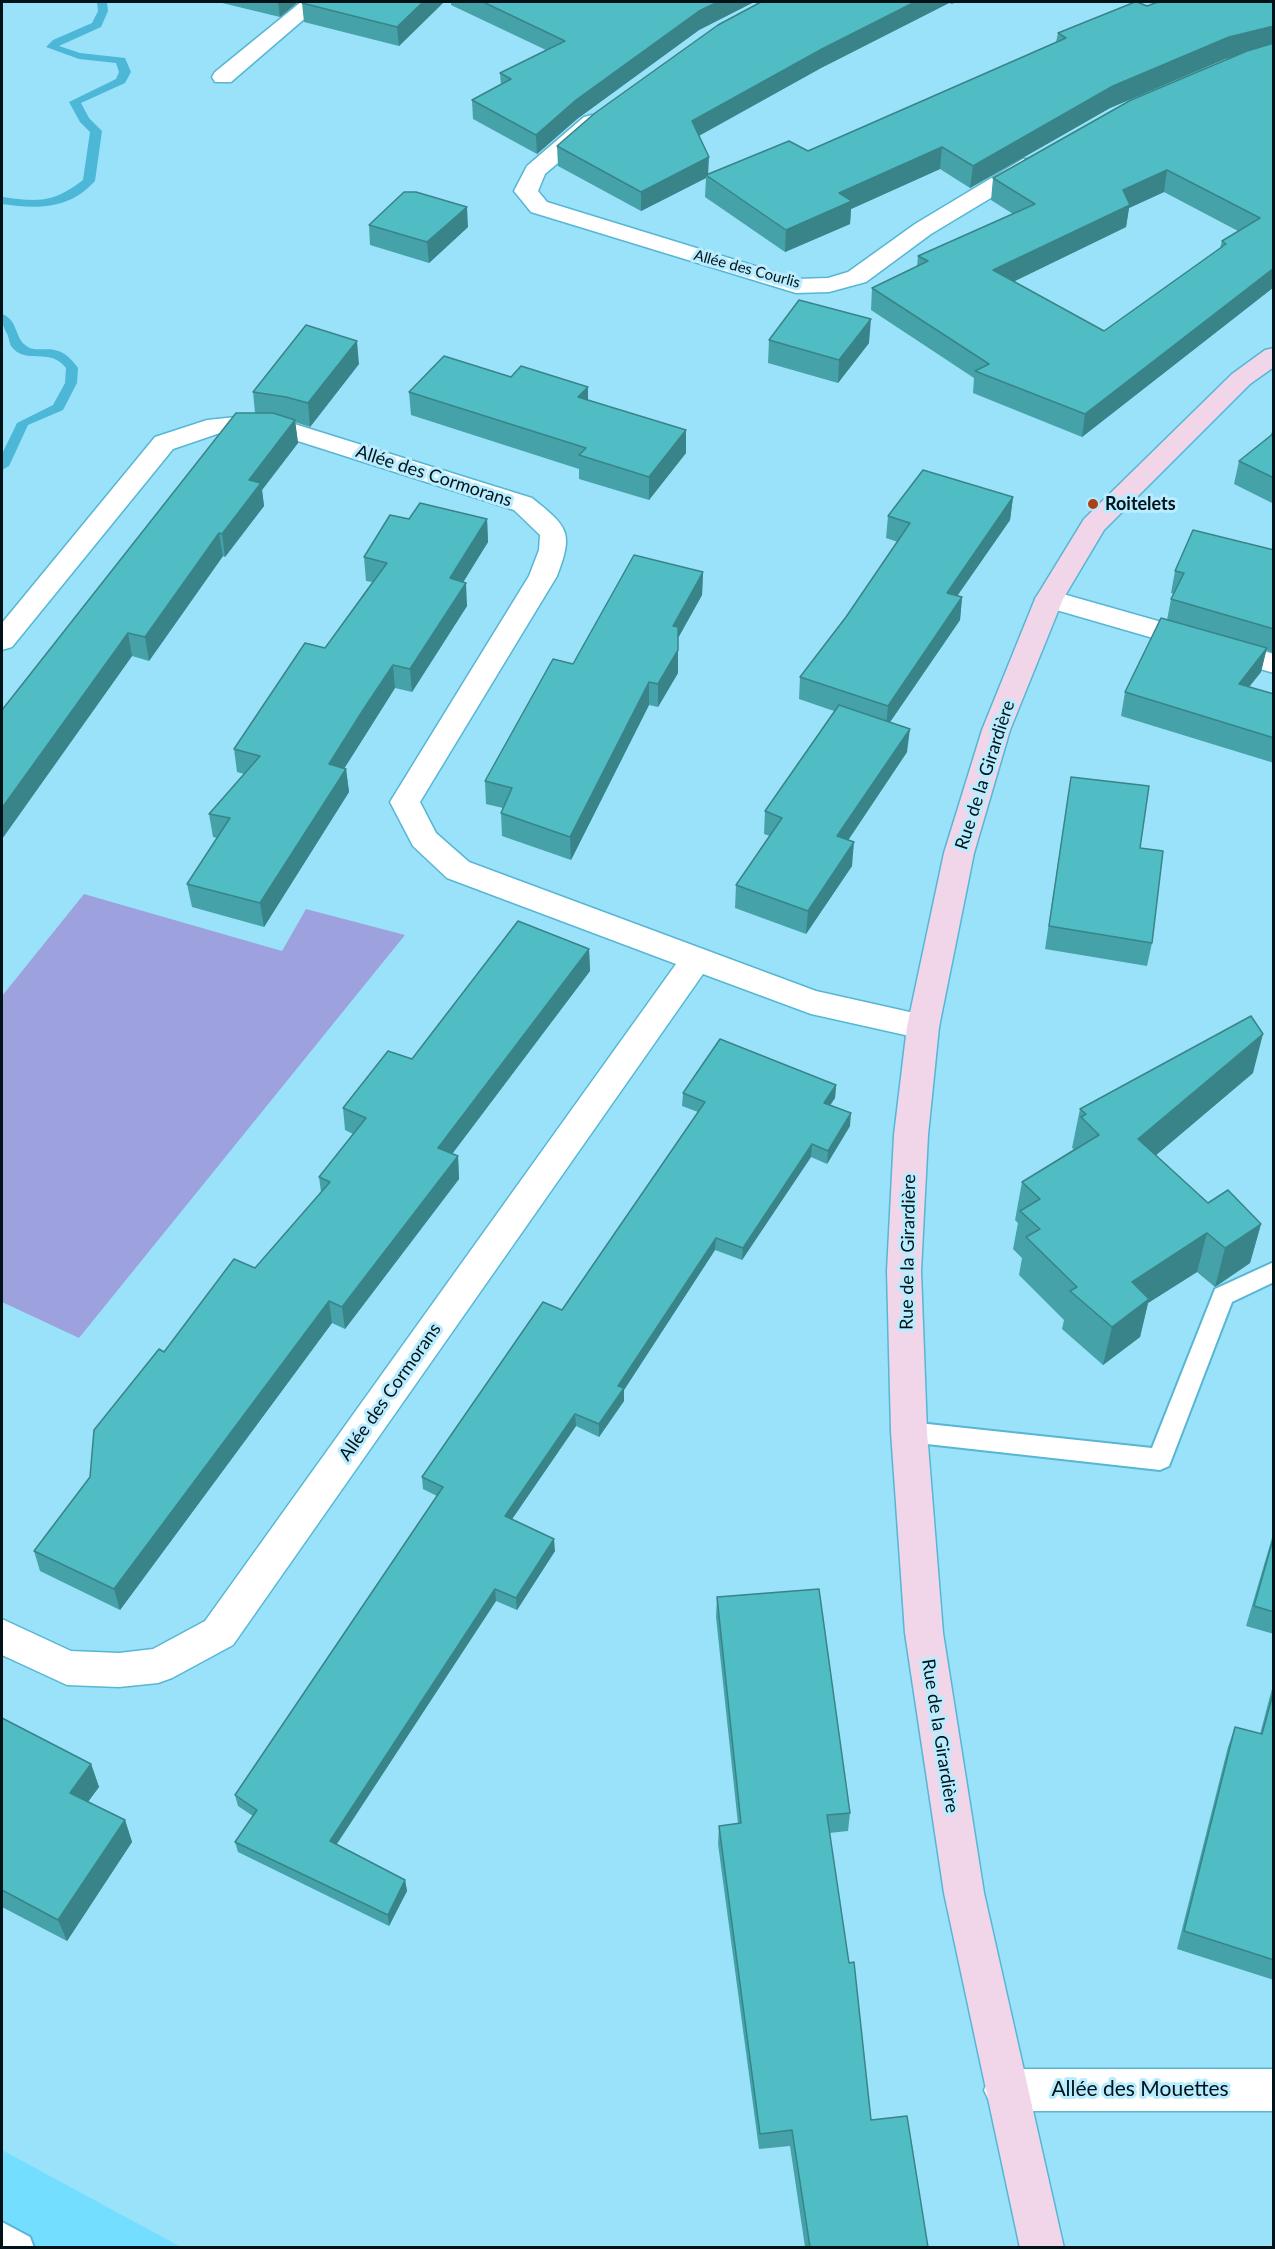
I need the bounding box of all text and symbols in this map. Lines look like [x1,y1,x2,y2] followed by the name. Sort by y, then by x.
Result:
[692,246,802,292] street label: Allée des Courlis
[353,441,515,511] street label: Allée des Cormorans
[1105,493,1176,515] place label: Roitelets
[1086,497,1100,511] marker: Roitelets
[951,698,1019,852] street label: Rue de la Girardière
[896,1174,920,1330] street label: Rue de la Girardière
[334,1319,446,1465] street label: Allée des Cormorans
[917,1657,963,1815] street label: Rue de la Girardière
[1051,2076,1229,2102] street label: Allée des Mouettes

